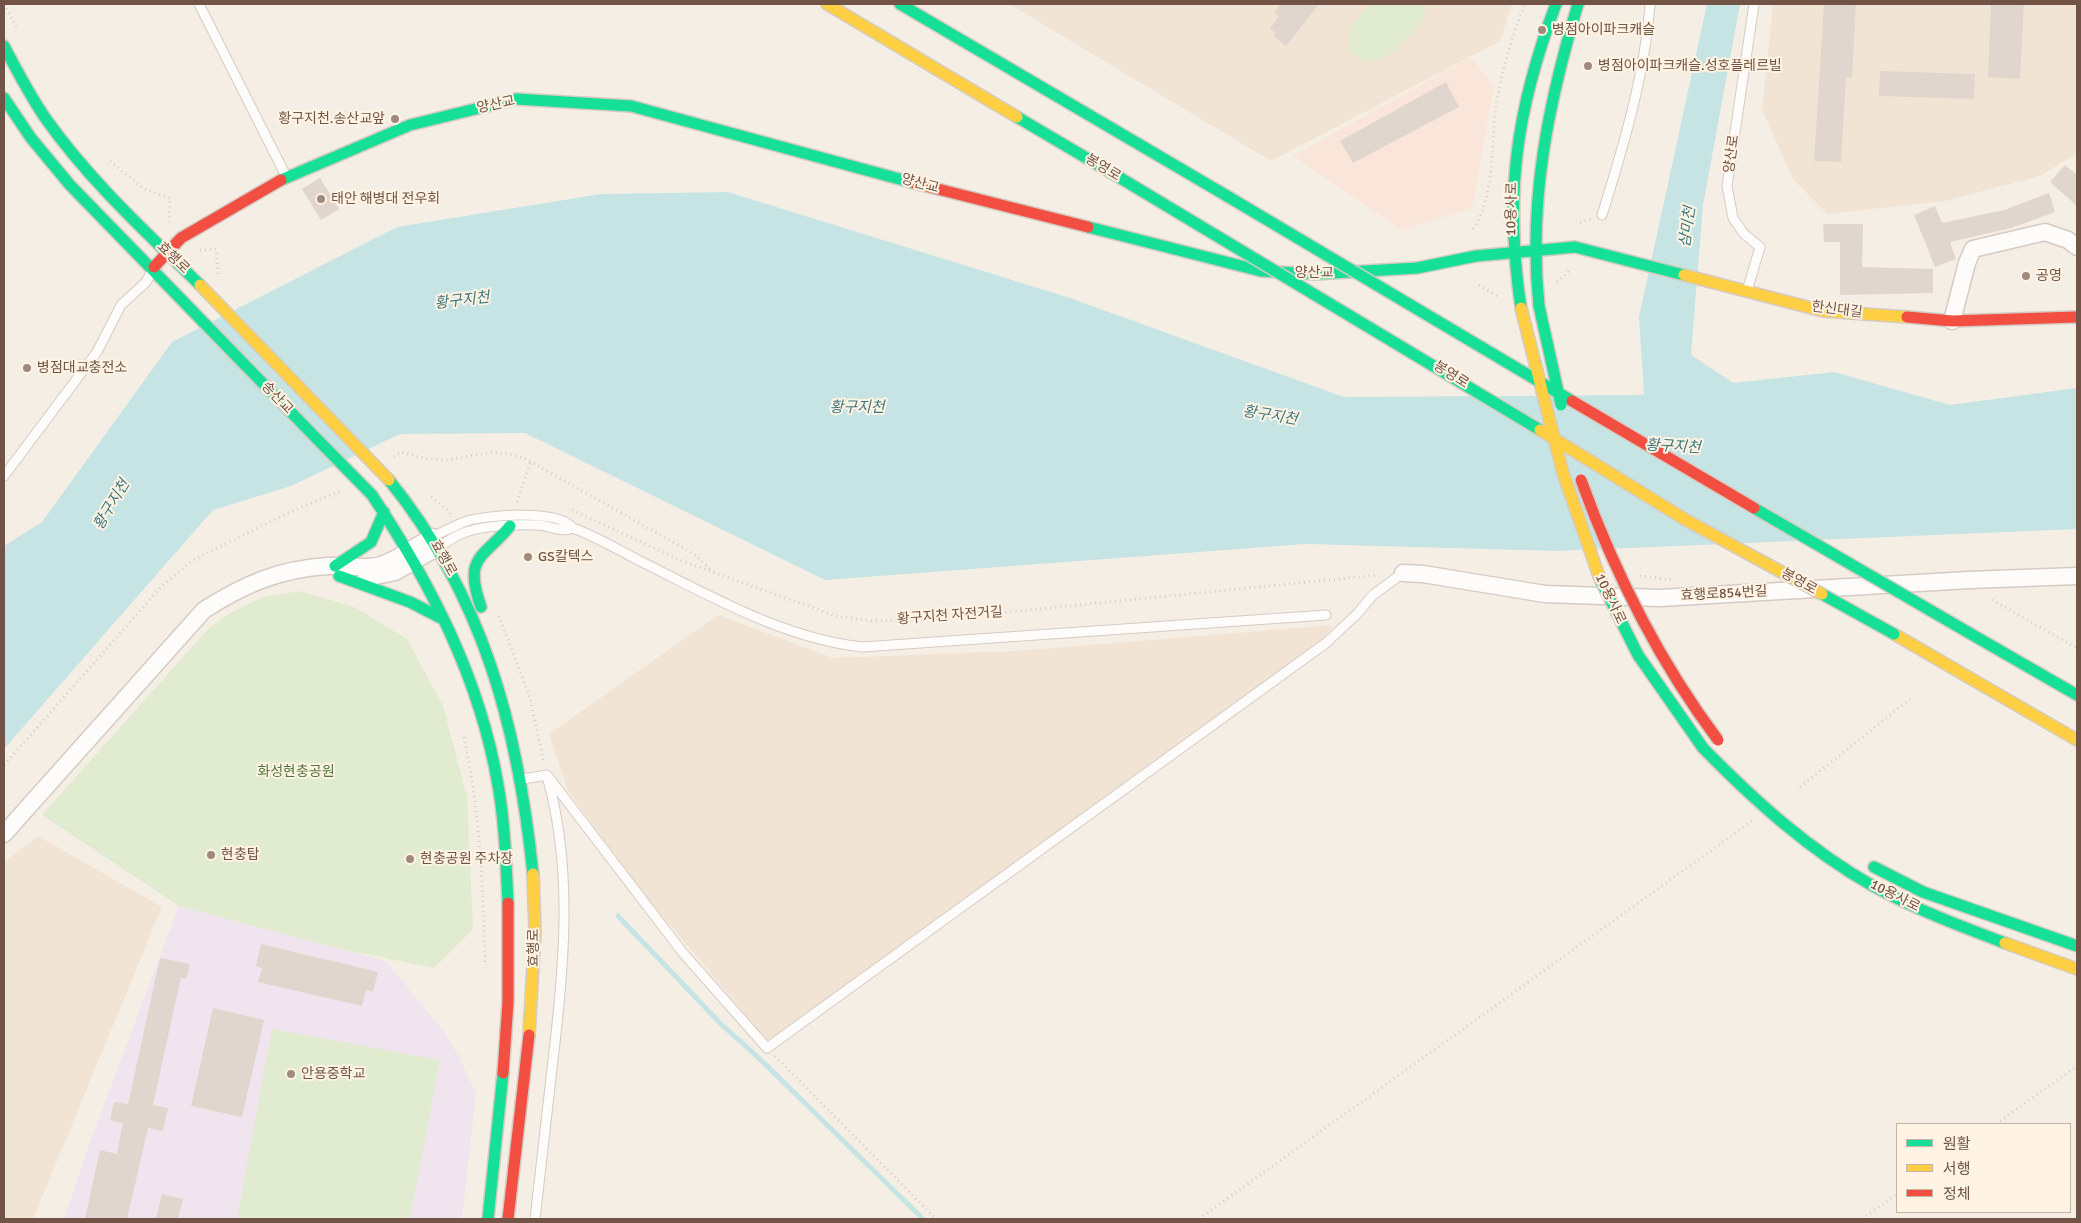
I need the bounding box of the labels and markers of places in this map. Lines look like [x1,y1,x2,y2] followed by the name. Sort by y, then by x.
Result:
[1552,22,1655,38] place label: 병점아이파크캐슬
[1536,24,1548,36] marker: 병점아이파크캐슬
[1598,58,1782,74] place label: 병점아이파크캐슬.성호플레르빌
[1582,60,1594,72] marker: 병점아이파크캐슬.성호플레르빌
[278,111,385,127] place label: 황구지천.송산교앞
[389,113,401,125] marker: 황구지천.송산교앞
[331,191,440,207] place label: 태안 해병대 전우회
[315,193,327,205] marker: 태안 해병대 전우회
[2036,268,2062,284] place label: 공영
[2020,270,2032,282] marker: 공영
[37,360,127,376] place label: 병점대교충전소
[21,362,33,374] marker: 병점대교충전소
[538,549,593,565] place label: GS칼텍스
[522,551,534,563] marker: GS칼텍스
[221,847,260,863] place label: 현충탑
[205,849,217,861] marker: 현충탑
[420,851,513,867] place label: 현충공원 주차장
[404,853,416,865] marker: 현충공원 주차장
[301,1066,365,1082] place label: 안용중학교
[285,1068,297,1080] marker: 안용중학교

